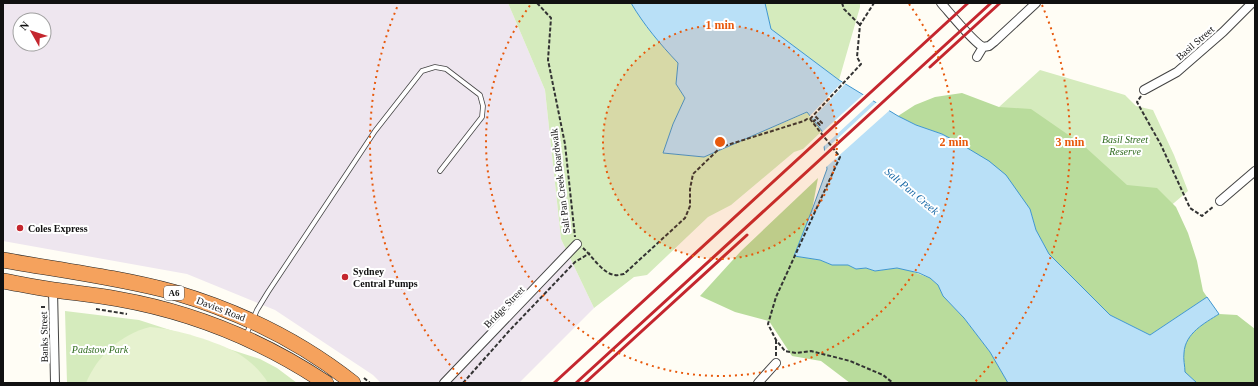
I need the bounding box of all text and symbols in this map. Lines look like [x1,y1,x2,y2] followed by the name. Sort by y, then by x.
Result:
[12,12,52,52] north arrow
[705,18,735,32] text: 1 min
[17,19,31,33] text: N
[1174,23,1216,62] street label: Basil Street
[548,128,572,234] street label: Salt Pan Creek Boardwalk
[1102,134,1148,157] park label: Basil Street Reserve
[713,135,727,149] centre of rings
[939,135,969,149] text: 2 min
[1055,135,1085,149] text: 3 min
[883,165,942,218] water label: Salt Pan Creek
[15,223,25,233] marker: Coles Express
[28,223,88,234] place label: Coles Express
[353,266,418,289] place label: Sydney Central Pumps
[340,272,350,282] marker: Sydney Central Pumps
[482,284,527,330] street label: Bridge Street
[164,286,184,300] road number: A6
[195,295,247,323] street label: Davies Road
[38,311,50,363] street label: Banks Street
[71,344,129,355] park label: Padstow Park

